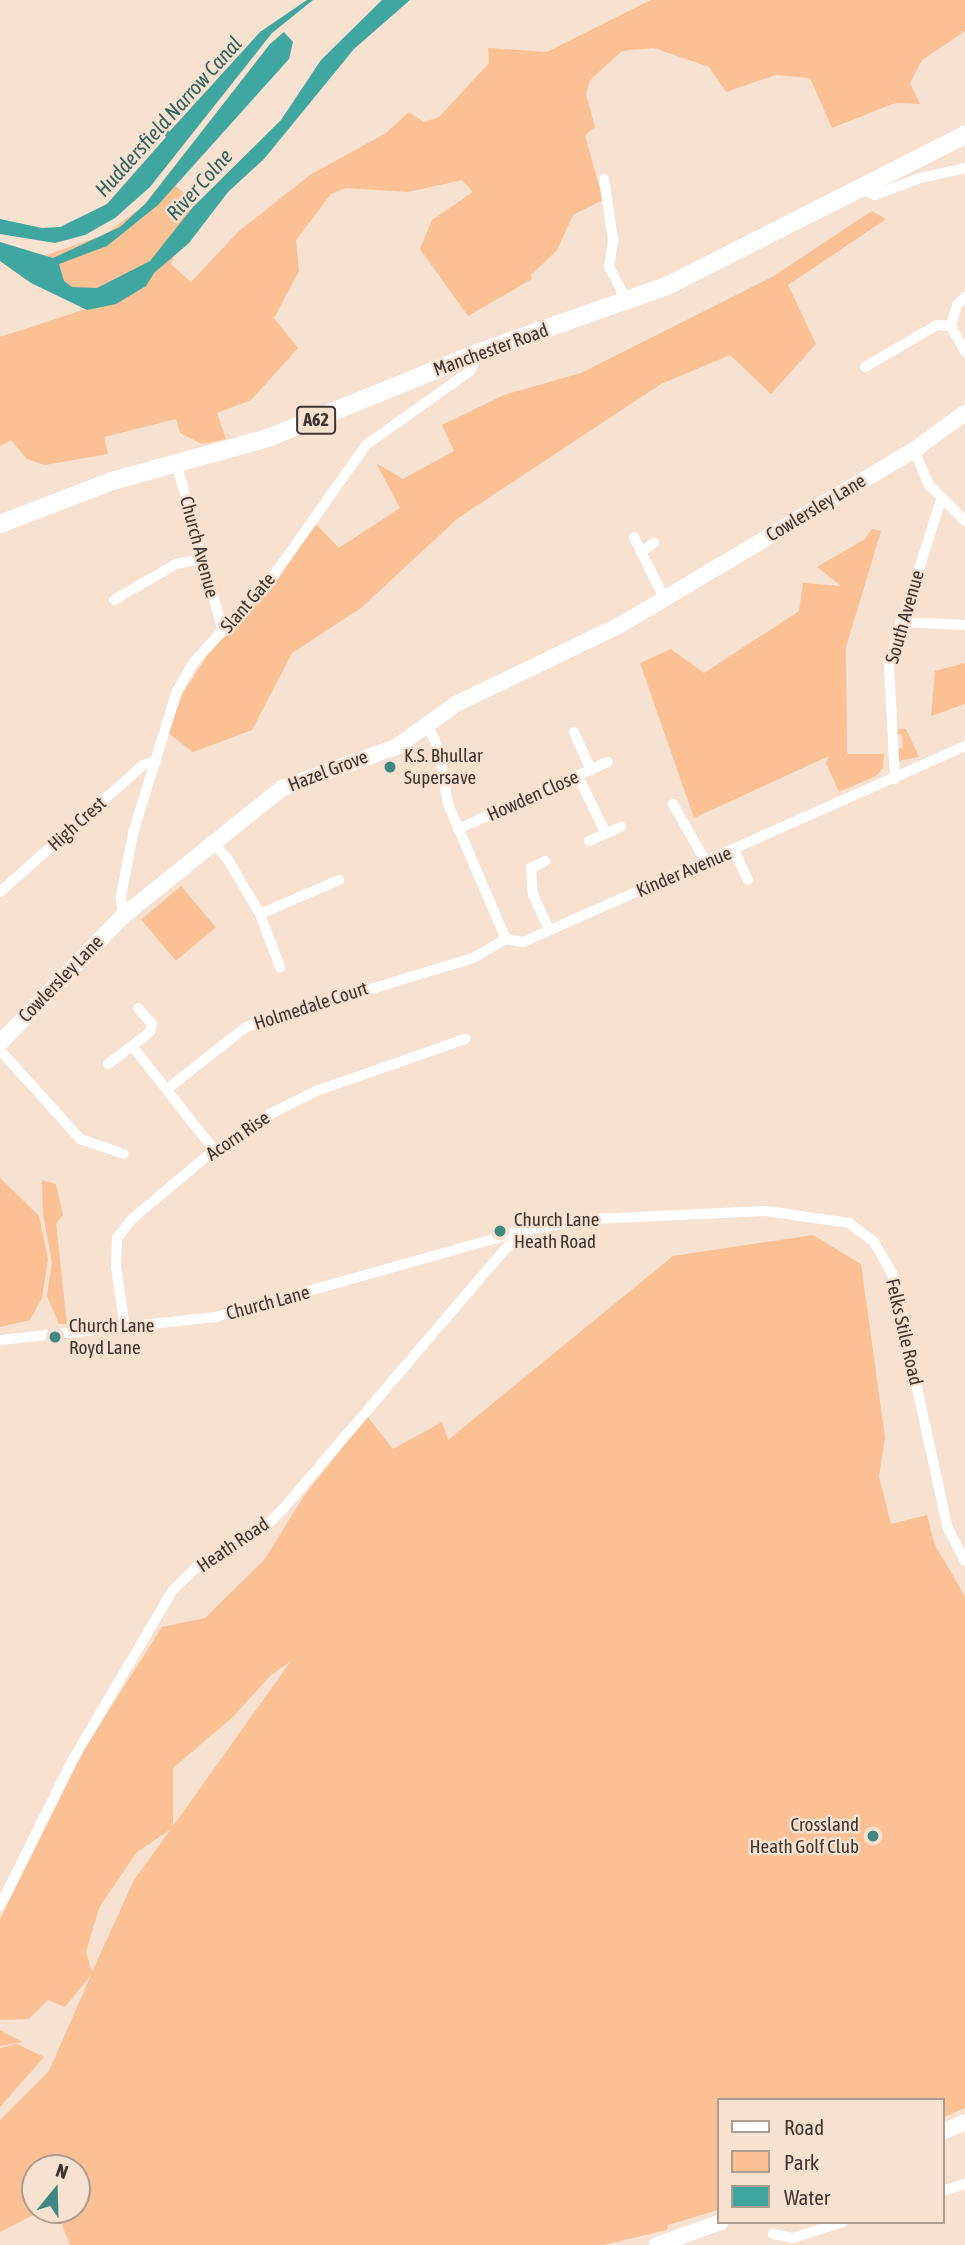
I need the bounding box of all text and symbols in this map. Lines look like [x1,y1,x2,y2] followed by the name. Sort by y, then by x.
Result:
[89,31,247,201] water label: Huddersfield Narrow Canal
[161,143,237,225] water label: River Colne
[430,319,552,381] street label: Manchester Road
[295,406,337,434] road number: A62
[762,469,870,547] street label: Cowlersley Lane
[175,494,223,600] street label: Church Avenue
[216,568,280,638] street label: Slant Gate
[881,568,929,666] street label: South Avenue
[285,745,371,797] street label: Hazel Grove
[404,745,483,789] place label: K.S. Bhullar Supersave
[382,759,398,775] marker: K.S. Bhullar Supersave
[484,766,582,826] street label: Howden Close
[43,792,111,856] street label: High Crest
[633,842,735,902] street label: Kinder Avenue
[14,931,108,1027] street label: Cowlersley Lane
[251,977,371,1035] street label: Holmedale Court
[202,1106,274,1166] street label: Acorn Rise
[514,1209,599,1253] place label: Church Lane Heath Road
[492,1223,508,1239] marker: Church Lane Heath Road
[881,1276,927,1388] street label: Felks Stile Road
[224,1281,312,1325] street label: Church Lane
[69,1315,154,1359] place label: Church Lane Royd Lane
[47,1329,63,1345] marker: Church Lane Royd Lane
[193,1513,273,1577] street label: Heath Road
[750,1814,859,1858] place label: Crossland Heath Golf Club
[865,1828,881,1844] marker: Crossland Heath Golf Club
[716,2098,944,2224] legend
[784,2115,824,2139] text: Road
[784,2150,819,2174] text: Park
[21,2154,91,2224] north arrow
[53,2159,71,2183] text: N
[784,2185,830,2209] text: Water

